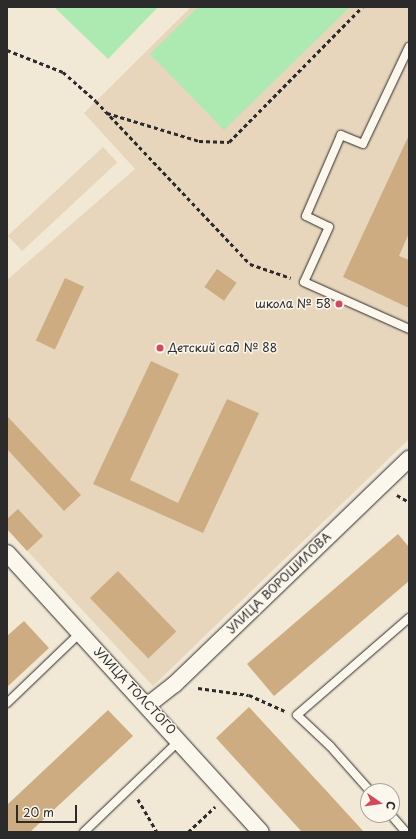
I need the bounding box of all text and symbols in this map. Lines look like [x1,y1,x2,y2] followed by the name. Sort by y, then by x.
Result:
[255,297,331,311] place label: школа № 58
[334,299,344,309] marker: школа № 58
[168,341,278,355] place label: Детский сад № 88
[155,343,165,353] marker: Детский сад № 88
[224,529,334,637] street label: УЛИЦА ВОРОШИЛОВА
[90,644,180,738] street label: УЛИЦА ТОЛСТОГО
[360,783,400,823] north arrow
[18,797,79,823] scale bar
[382,800,400,812] text: С
[23,803,54,821] text: 20 m

